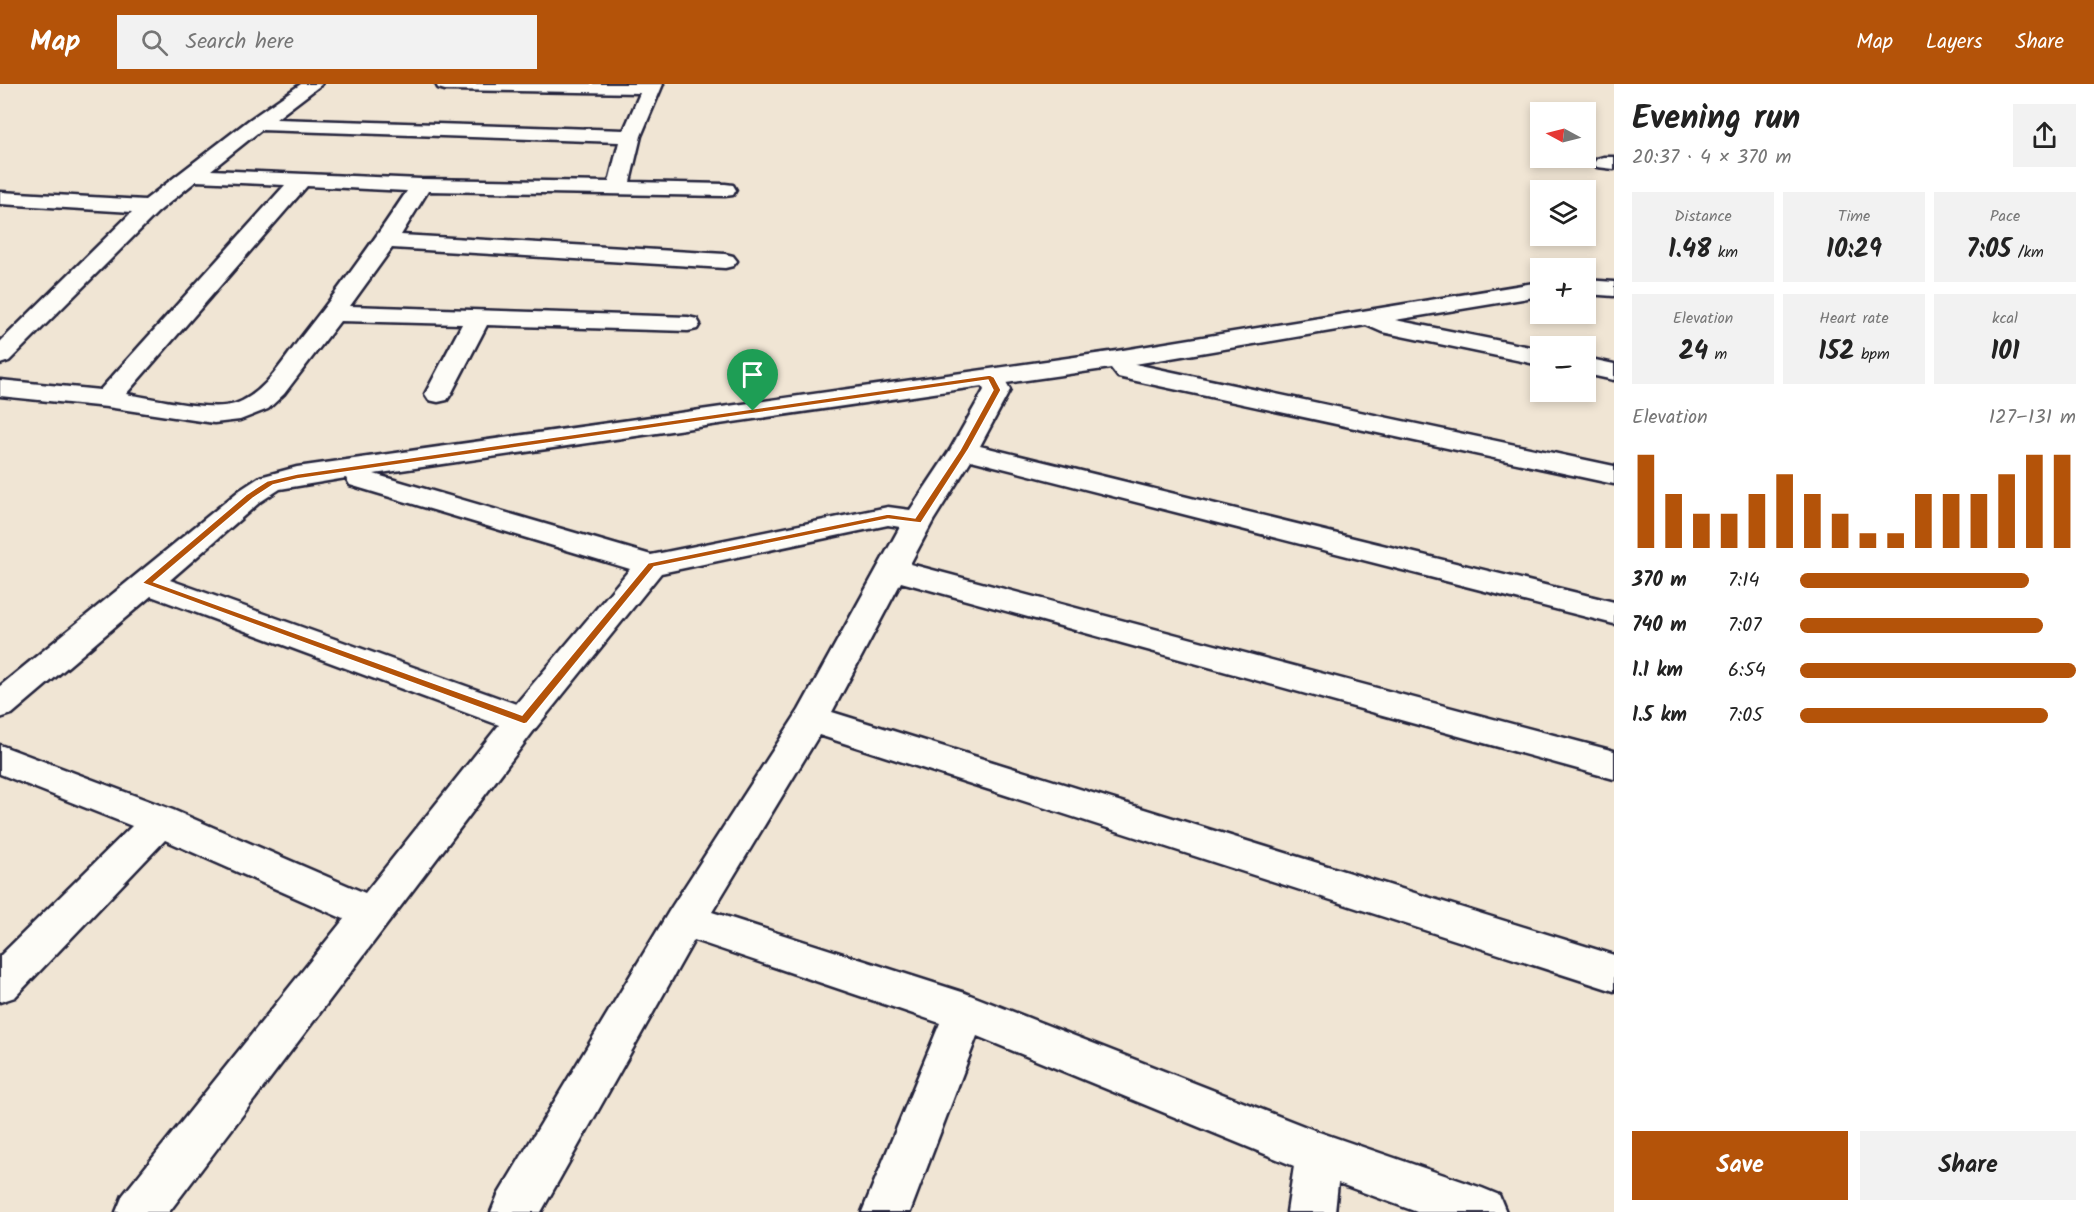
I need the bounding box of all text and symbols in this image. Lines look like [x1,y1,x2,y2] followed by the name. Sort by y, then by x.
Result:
[117,15,537,69] search box
[30,20,81,65] text: Map
[186,25,294,60] text: Search here
[138,26,171,59] icon: search
[1856,26,1893,59] text: Map
[1926,26,1982,59] text: Layers
[2015,26,2064,59] text: Share
[1632,93,1800,146] text: Evening run
[1530,102,1596,168] north arrow
[1530,102,1596,402] map controls
[2013,104,2076,167] button: share
[1632,142,1791,174] text: 20:37 · 4 × 370 m
[1530,180,1596,246] button: layers
[1674,204,1732,229] text: Distance
[1838,204,1870,229] text: Time
[1990,204,2020,229] text: Pace
[1668,229,1711,271] text: 1.48
[1826,229,1882,271] text: 10:29
[1966,229,2011,271] text: 7:05
[1711,240,1738,265] text: km
[2011,240,2044,265] text: /km
[1530,258,1596,324] button: +
[1673,306,1733,331] text: Elevation
[1819,306,1889,331] text: Heart rate
[1992,306,2018,331] text: kcal
[1679,331,1708,373] text: 24
[1818,331,1854,373] text: 152
[1990,331,2020,373] text: 101
[1530,336,1596,402] button: −
[1708,342,1727,367] text: m
[1854,342,1890,367] text: bpm
[727,349,778,411] pin
[736,358,769,391] icon: arrive
[1632,402,1708,434] text: Elevation
[1989,402,2076,434] text: 127–131 m
[1632,565,1687,597] text: 370 m
[1728,565,1759,597] text: 7:14
[1632,610,1687,642] text: 740 m
[1728,610,1761,642] text: 7:07
[1632,655,1683,687] text: 1.1 km
[1728,655,1766,687] text: 6:54
[1632,700,1687,732] text: 1.5 km
[1728,700,1763,732] text: 7:05
[1632,1131,1848,1200] button: Save
[1860,1131,2076,1200] button: Share

